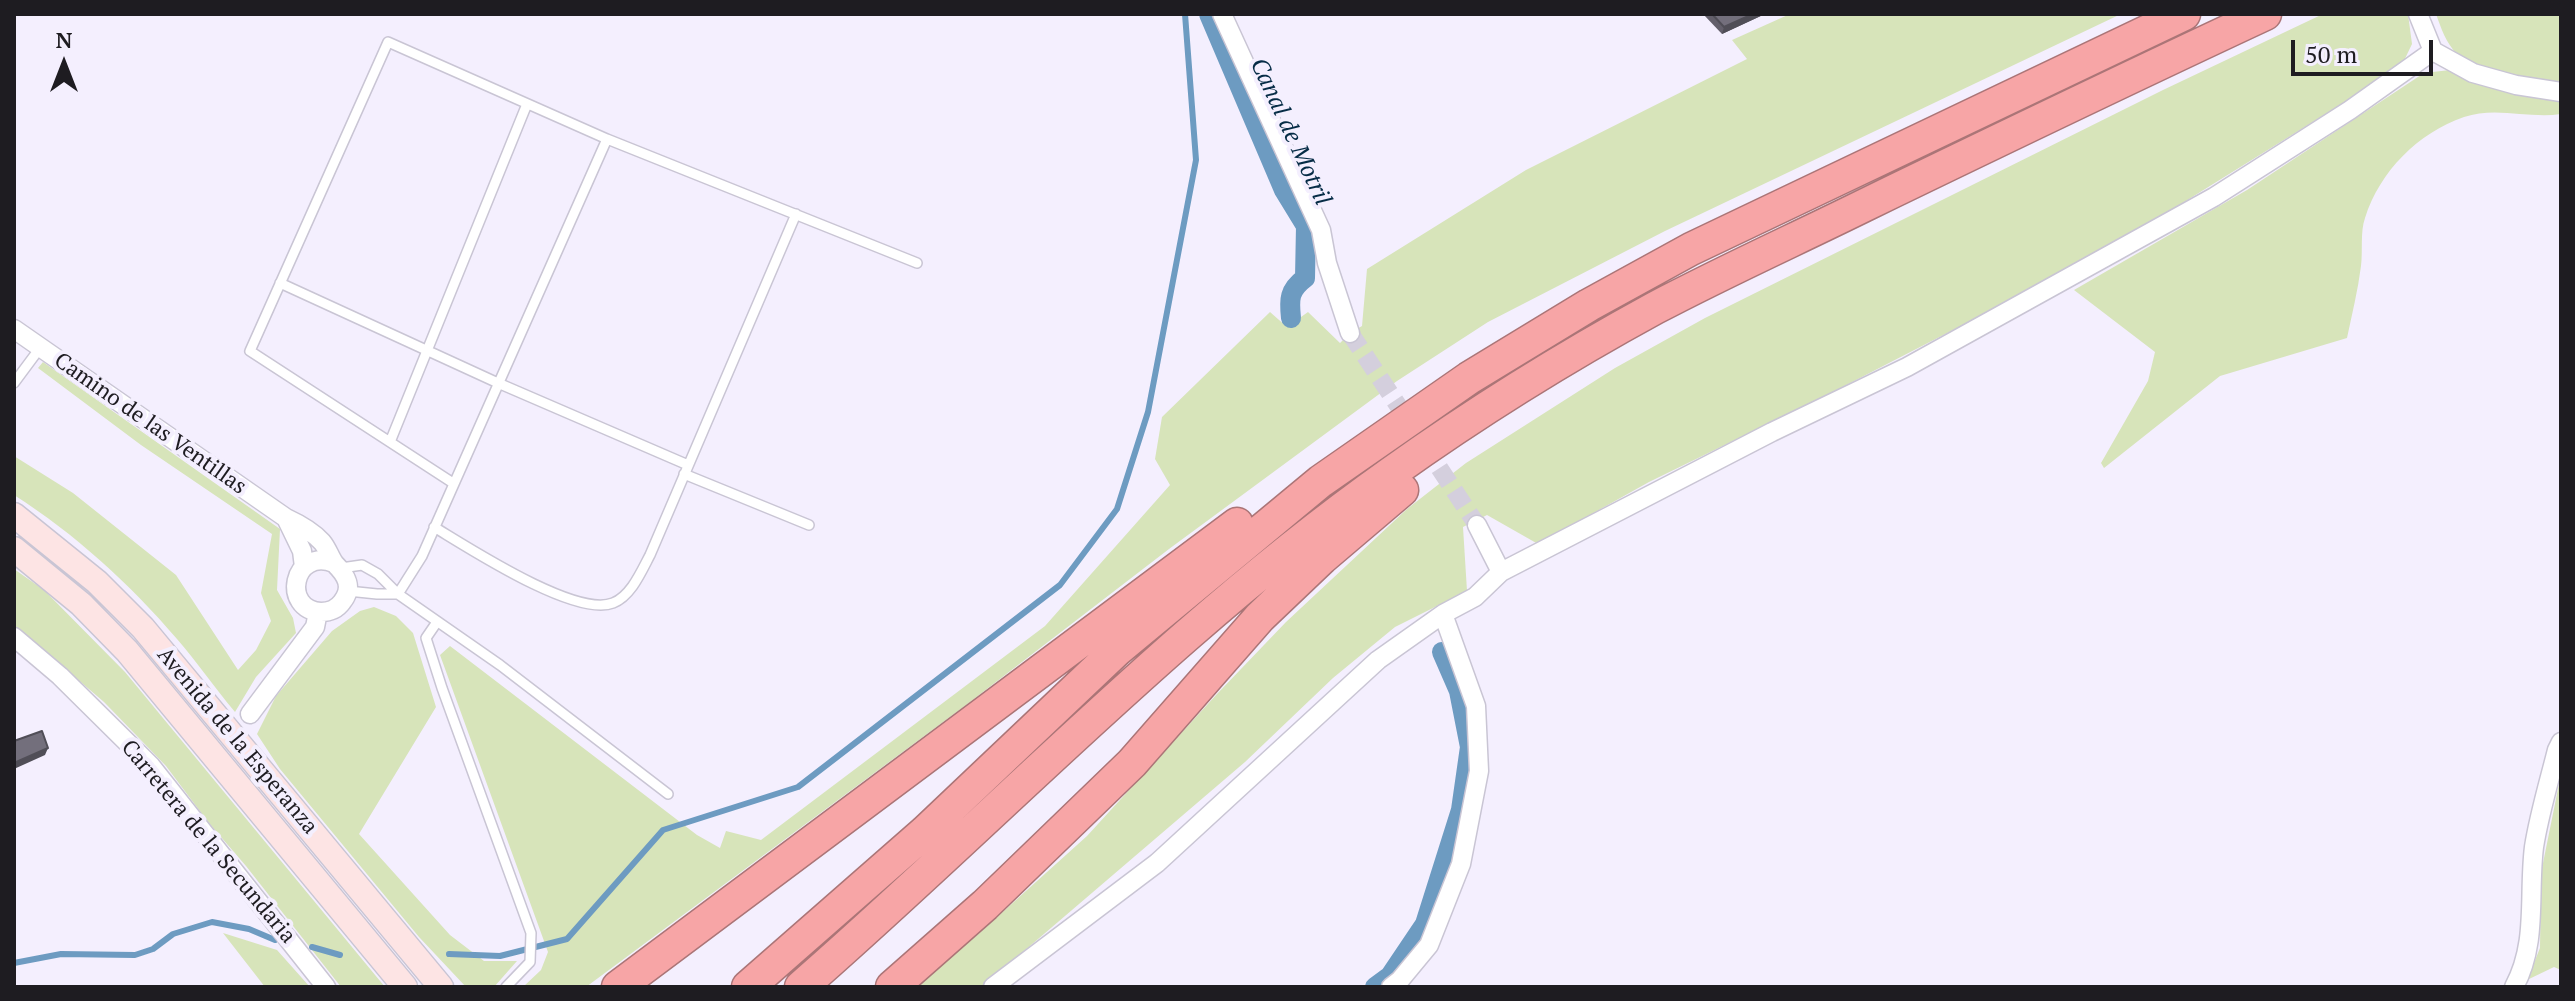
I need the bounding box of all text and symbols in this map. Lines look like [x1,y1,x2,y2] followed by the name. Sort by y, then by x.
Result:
[24,24,104,104] north arrow
[2295,24,2437,74] scale bar
[56,25,72,54] text: N
[2305,38,2357,70] text: 50 m
[1243,54,1337,210] water label: Canal de Motril
[49,348,251,500] street label: Camino de las Ventillas
[151,642,323,840] street label: Avenida de la Esperanza
[115,735,301,949] street label: Carretera de la Secundaria

